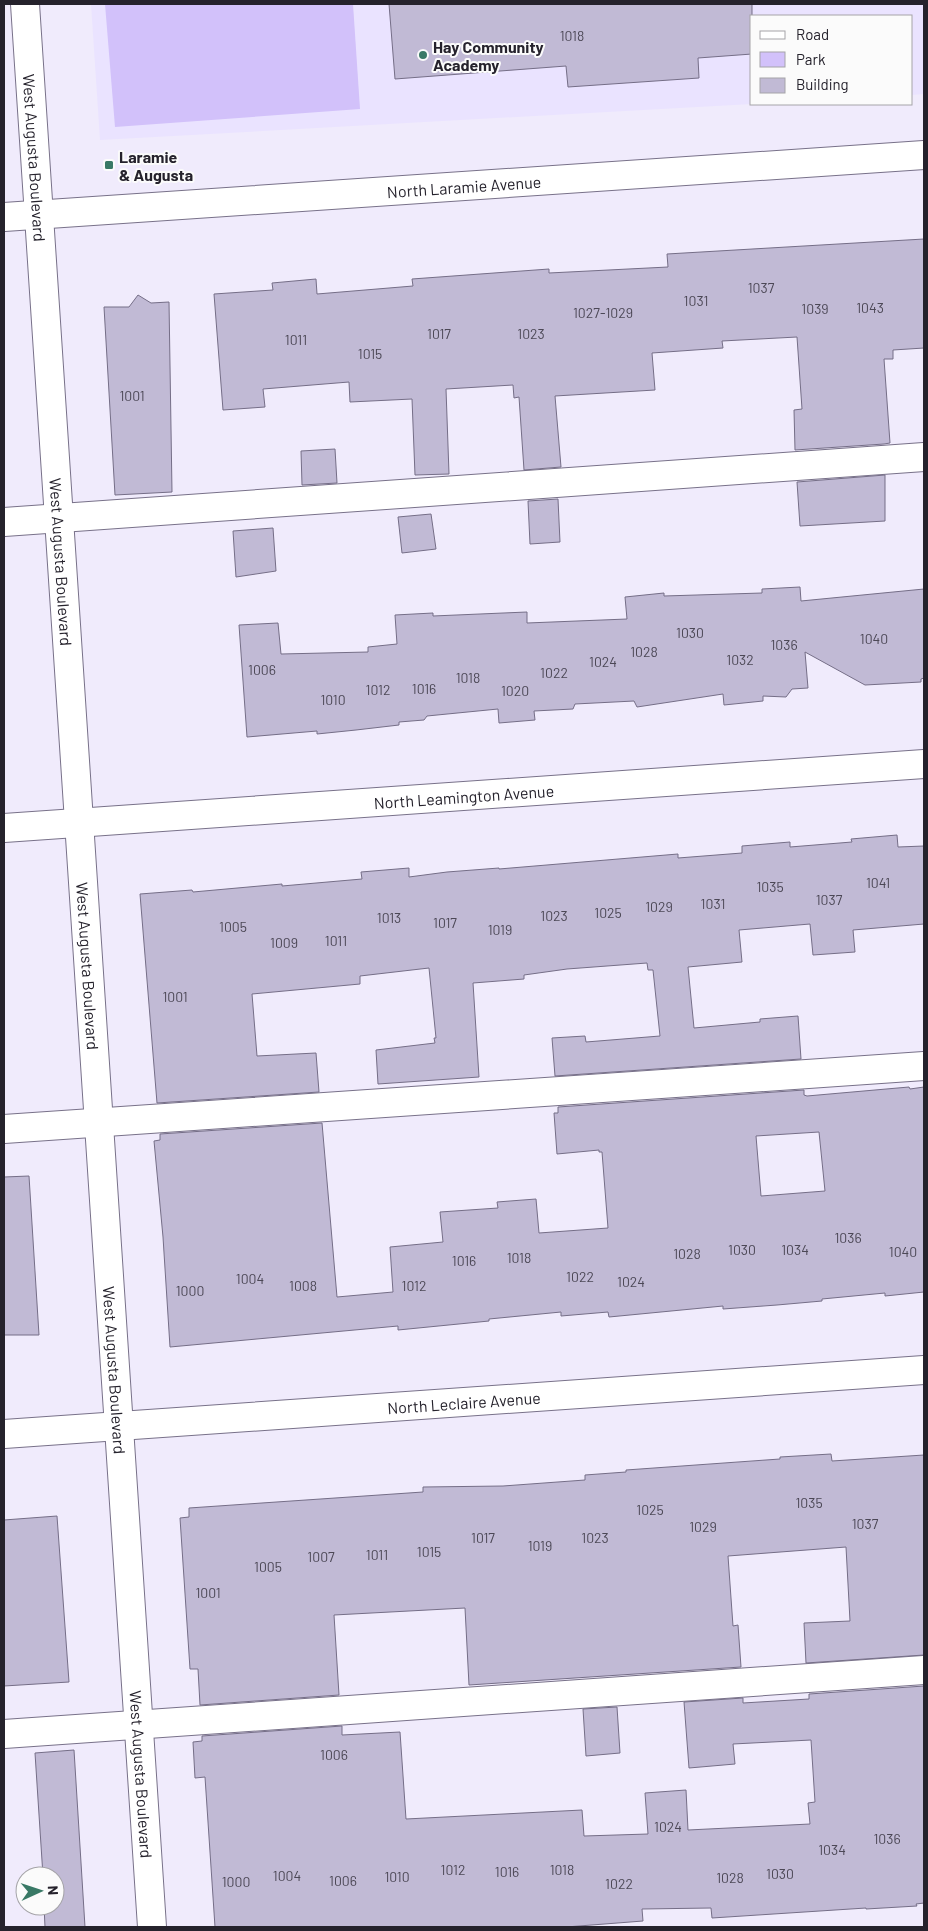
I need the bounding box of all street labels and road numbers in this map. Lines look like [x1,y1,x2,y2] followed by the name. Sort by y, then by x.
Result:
[20,73,50,242] street label: West Augusta Boulevard
[386,171,542,201] street label: North Laramie Avenue
[47,477,77,646] street label: West Augusta Boulevard
[373,780,555,812] street label: North Leamington Avenue
[74,881,104,1050] street label: West Augusta Boulevard
[100,1285,130,1455] street label: West Augusta Boulevard
[387,1387,541,1417] street label: North Leclaire Avenue
[127,1690,157,1859] street label: West Augusta Boulevard

